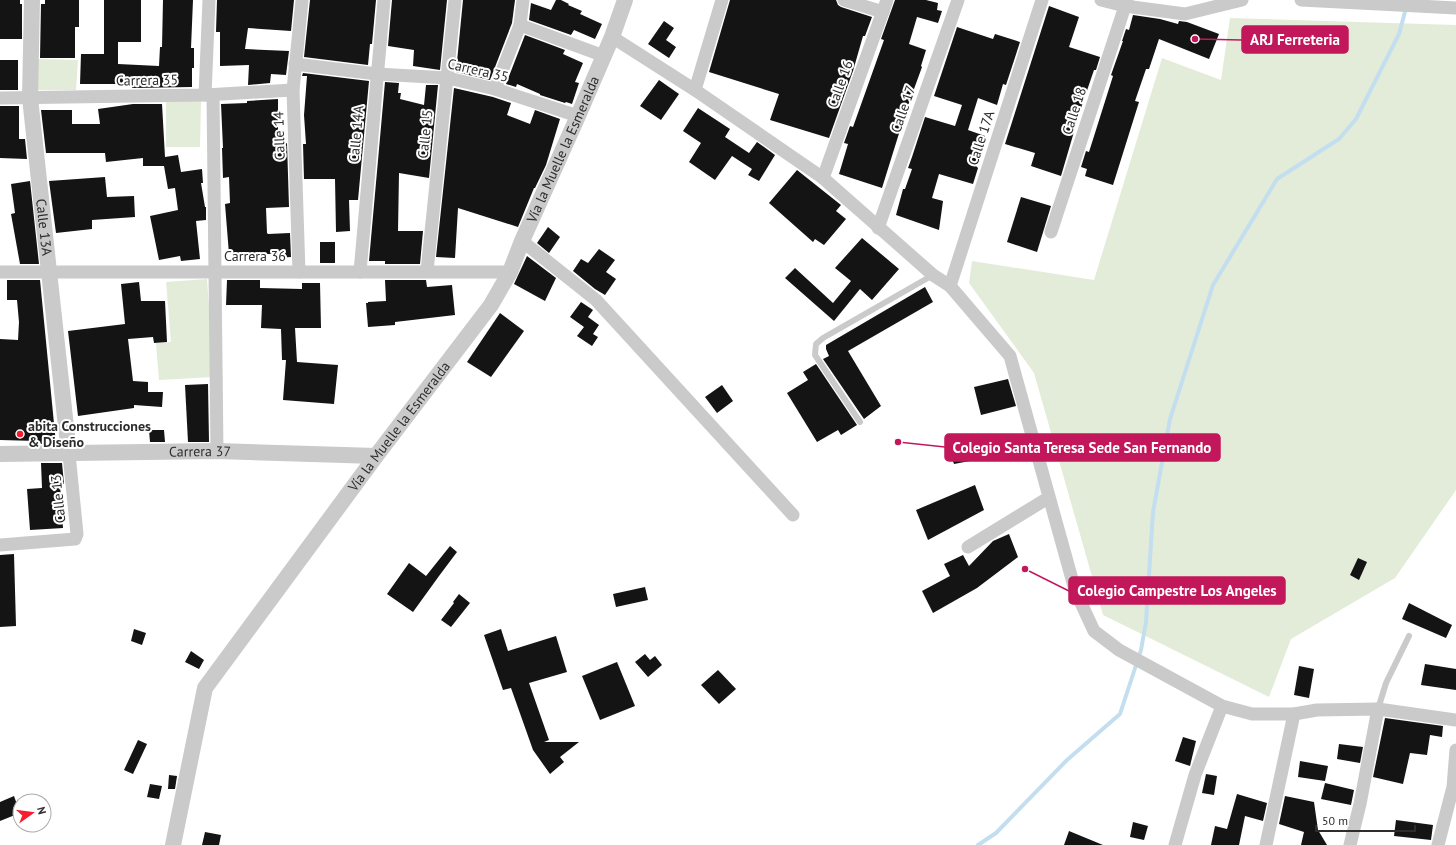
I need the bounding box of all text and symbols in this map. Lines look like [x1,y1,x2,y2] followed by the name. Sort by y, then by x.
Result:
[1242,26,1348,53] callout: ARJ Ferreteria
[1250,30,1340,49] text: ARJ Ferreteria
[446,54,510,86] street label: Carrera 35
[823,58,857,110] street label: Calle 16
[116,70,178,90] street label: Carrera 35
[522,73,603,226] street label: Vía la Muelle la Esmeralda
[887,83,919,135] street label: Calle 17
[1058,85,1090,137] street label: Calle 18
[345,104,368,163] street label: Calle 14A
[964,108,999,168] street label: Calle 17A
[413,109,437,159] street label: Calle 15
[269,111,289,161] street label: Calle 14
[32,198,56,257] street label: Calle 13A
[224,247,286,265] street label: Carrera 36
[343,358,454,496] street label: Vía la Muelle la Esmeralda
[28,417,151,451] place label: abita Construcciones & Diseño
[15,429,25,439] marker: abita Construcciones & Diseño
[945,434,1220,461] callout: Colegio Santa Teresa Sede San Fernando
[953,438,1211,457] text: Colegio Santa Teresa Sede San Fernando
[169,442,231,461] street label: Carrera 37
[46,474,70,524] street label: Calle 13
[1069,577,1285,604] callout: Colegio Campestre Los Angeles
[1077,581,1277,600] text: Colegio Campestre Los Angeles
[12,793,52,833] north arrow
[34,805,49,816] text: N
[1316,807,1415,833] scale bar
[1322,813,1348,828] text: 50 m

